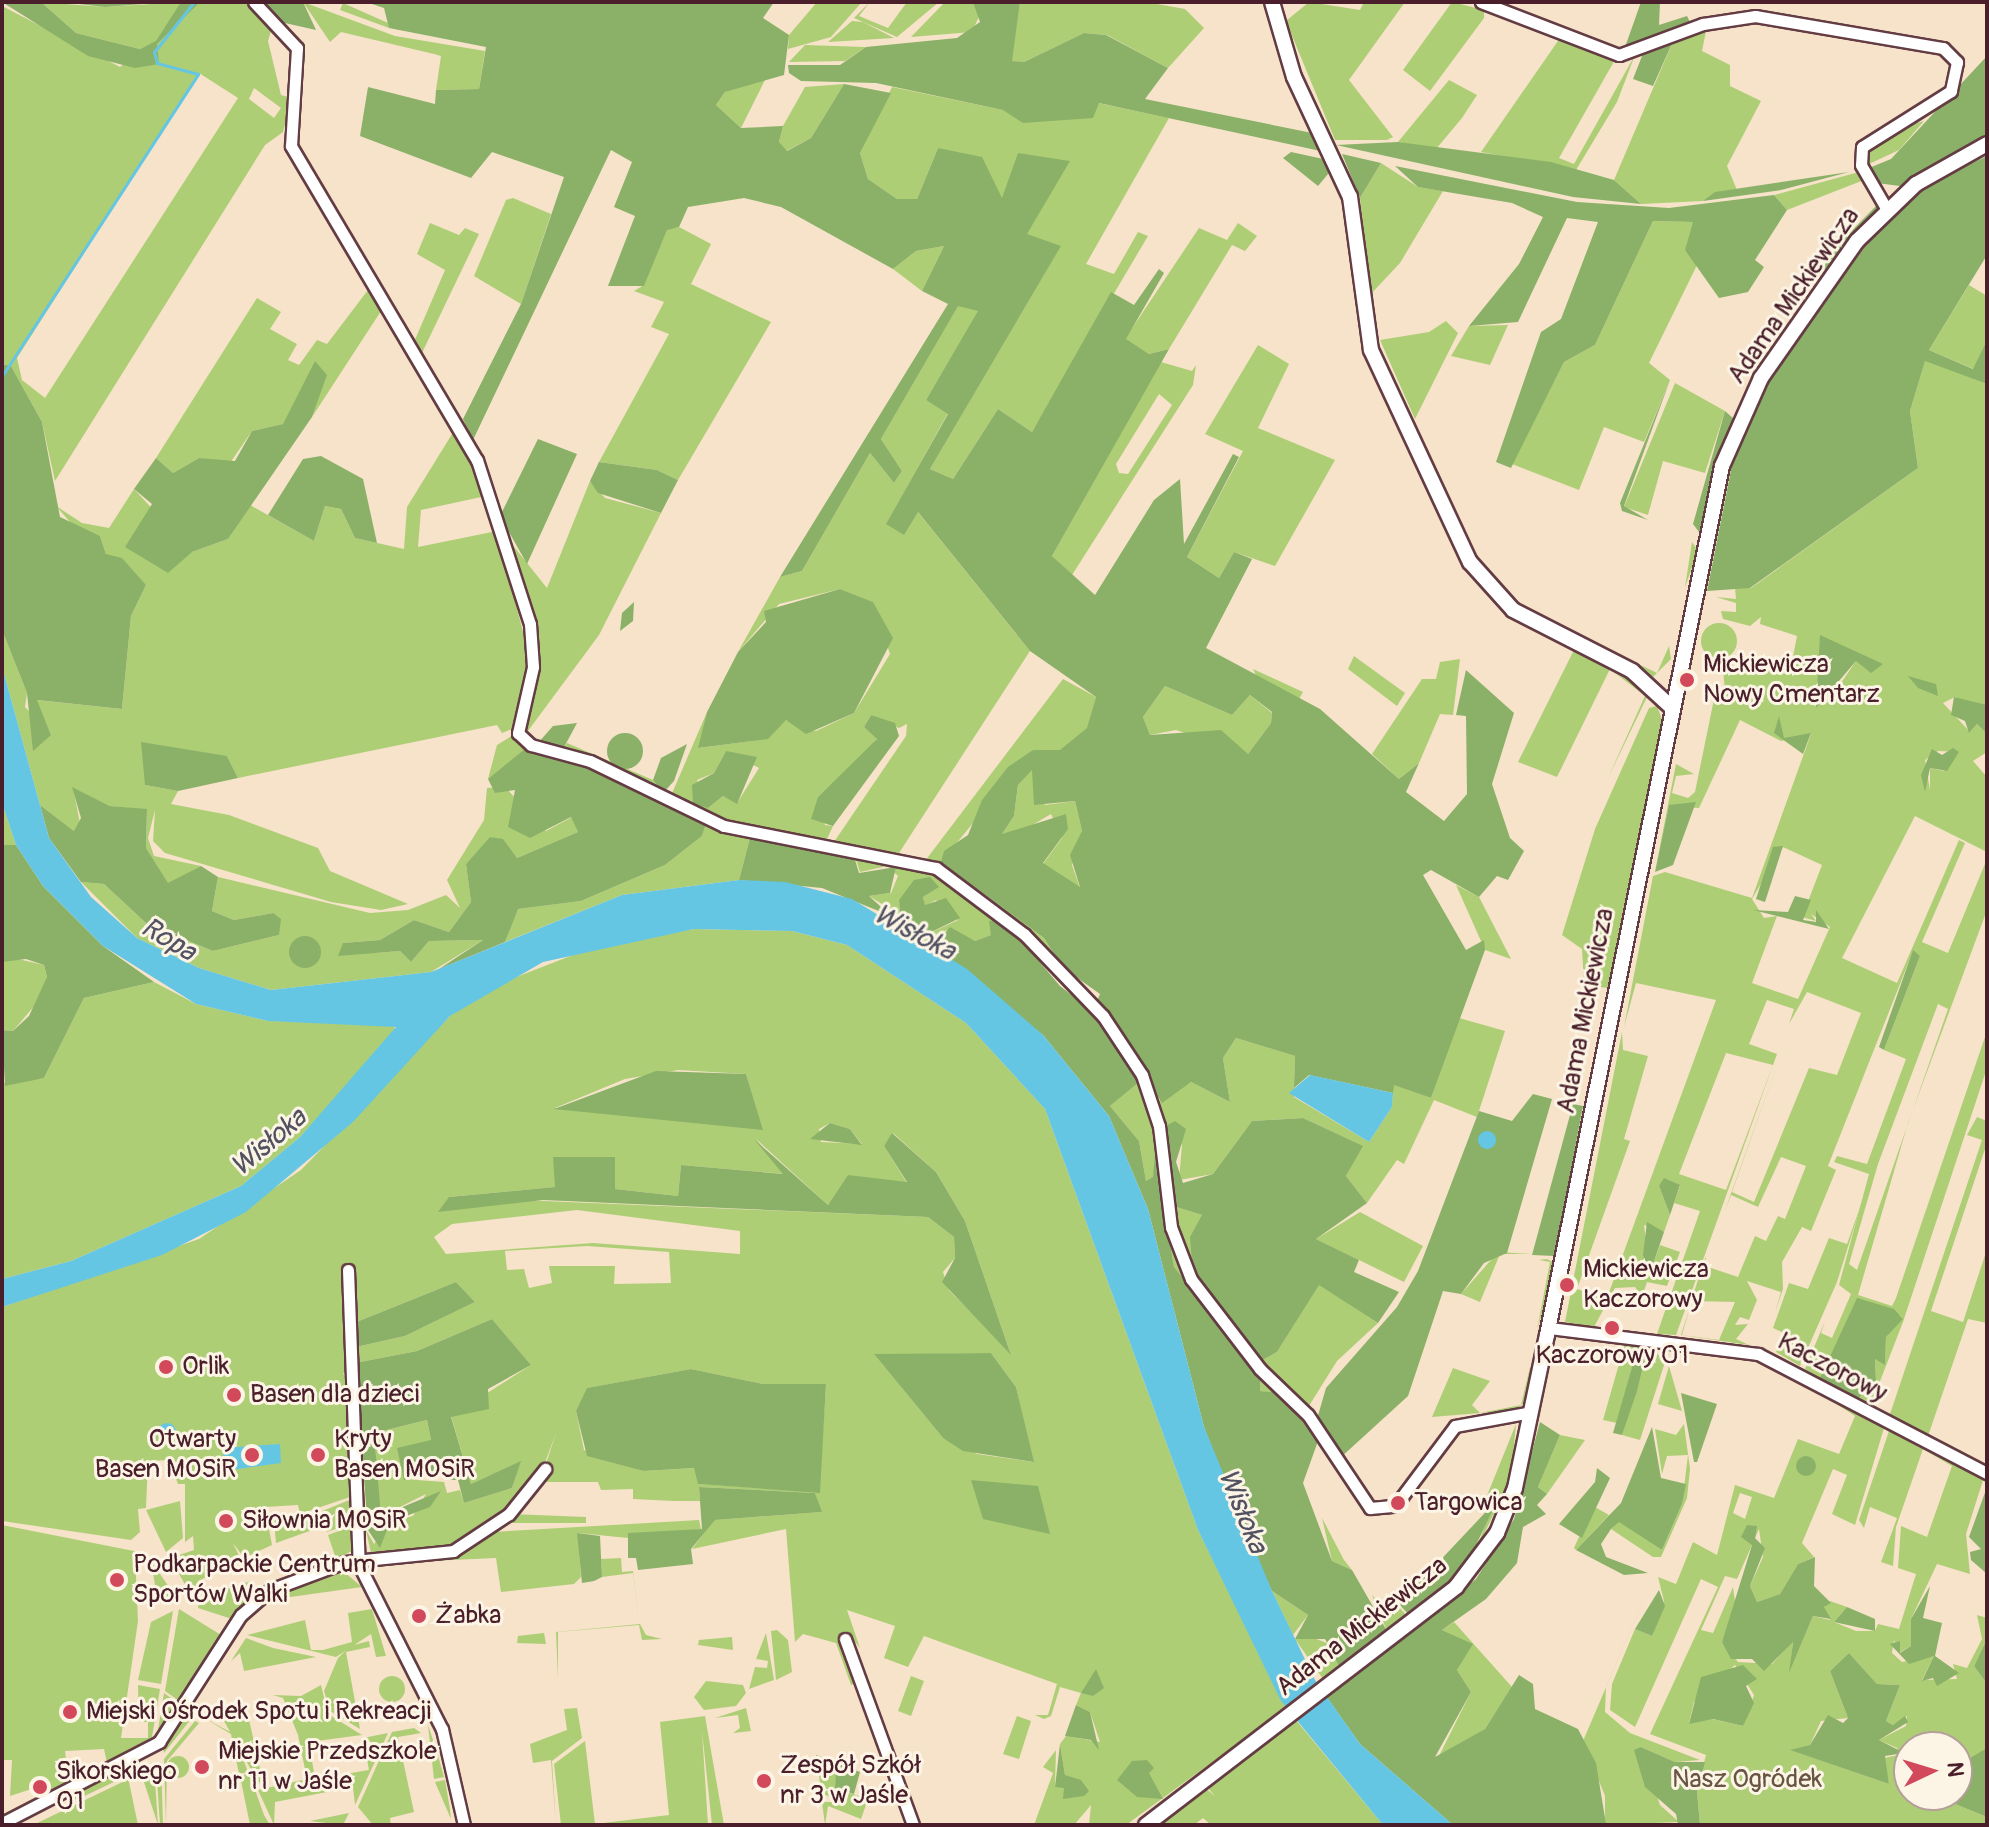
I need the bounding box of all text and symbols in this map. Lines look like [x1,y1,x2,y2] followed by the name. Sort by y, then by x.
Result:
[1721,202,1867,390] street label: Adama Mickiewicza
[1703,649,1880,710] place label: Mickiewicza Nowy Cmentarz
[1678,671,1696,689] marker: Mickiewicza Nowy Cmentarz
[867,897,961,969] water label: Wisłoka
[1551,906,1621,1116] street label: Adama Mickiewicza
[135,911,201,969] water label: Ropa
[224,1102,314,1184] water label: Wisłoka
[1583,1254,1709,1316] place label: Mickiewicza Kaczorowy
[1558,1276,1576,1294] marker: Mickiewicza Kaczorowy
[1603,1319,1621,1337] marker: Kaczorowy 01
[1772,1326,1892,1410] street label: Kaczorowy
[1535,1340,1689,1372] place label: Kaczorowy 01
[182,1351,229,1383] place label: Orlik
[157,1358,175,1376] marker: Orlik
[250,1379,419,1411] place label: Basen dla dzieci
[225,1386,243,1404] marker: Basen dla dzieci
[95,1424,236,1486] place label: Otwarty Basen MOSiR
[334,1424,475,1486] place label: Kryty Basen MOSiR
[243,1446,261,1464] marker: Otwarty Basen MOSiR
[309,1446,327,1464] marker: Kryty Basen MOSiR
[1210,1464,1274,1558] water label: Wisłoka
[1414,1487,1522,1519] place label: Targowica
[1389,1494,1407,1512] marker: Targowica
[242,1505,407,1537] place label: Siłownia MOSiR
[217,1512,235,1530] marker: Siłownia MOSiR
[133,1549,376,1610] place label: Podkarpackie Centrum Sportów Walki
[1270,1551,1454,1703] street label: Adama Mickiewicza
[108,1571,126,1589] marker: Podkarpackie Centrum Sportów Walki
[435,1600,501,1632] place label: Żabka
[410,1607,428,1625] marker: Żabka
[86,1696,431,1728] place label: Miejski Ośrodek Spotu i Rekreacji
[61,1703,79,1721] marker: Miejski Ośrodek Spotu i Rekreacji
[1893,1731,1973,1811] north arrow
[218,1736,437,1798] place label: Miejskie Przedszkole nr 11 w Jaśle
[780,1750,921,1812] place label: Zespół Szkół nr 3 w Jaśle
[56,1756,177,1818] place label: Sikorskiego 01
[193,1758,211,1776] marker: Miejskie Przedszkole nr 11 w Jaśle
[1940,1761,1969,1778] text: N
[1672,1764,1822,1796] park label: Nasz Ogródek
[755,1772,773,1790] marker: Zespół Szkół nr 3 w Jaśle
[31,1778,49,1796] marker: Sikorskiego 01

